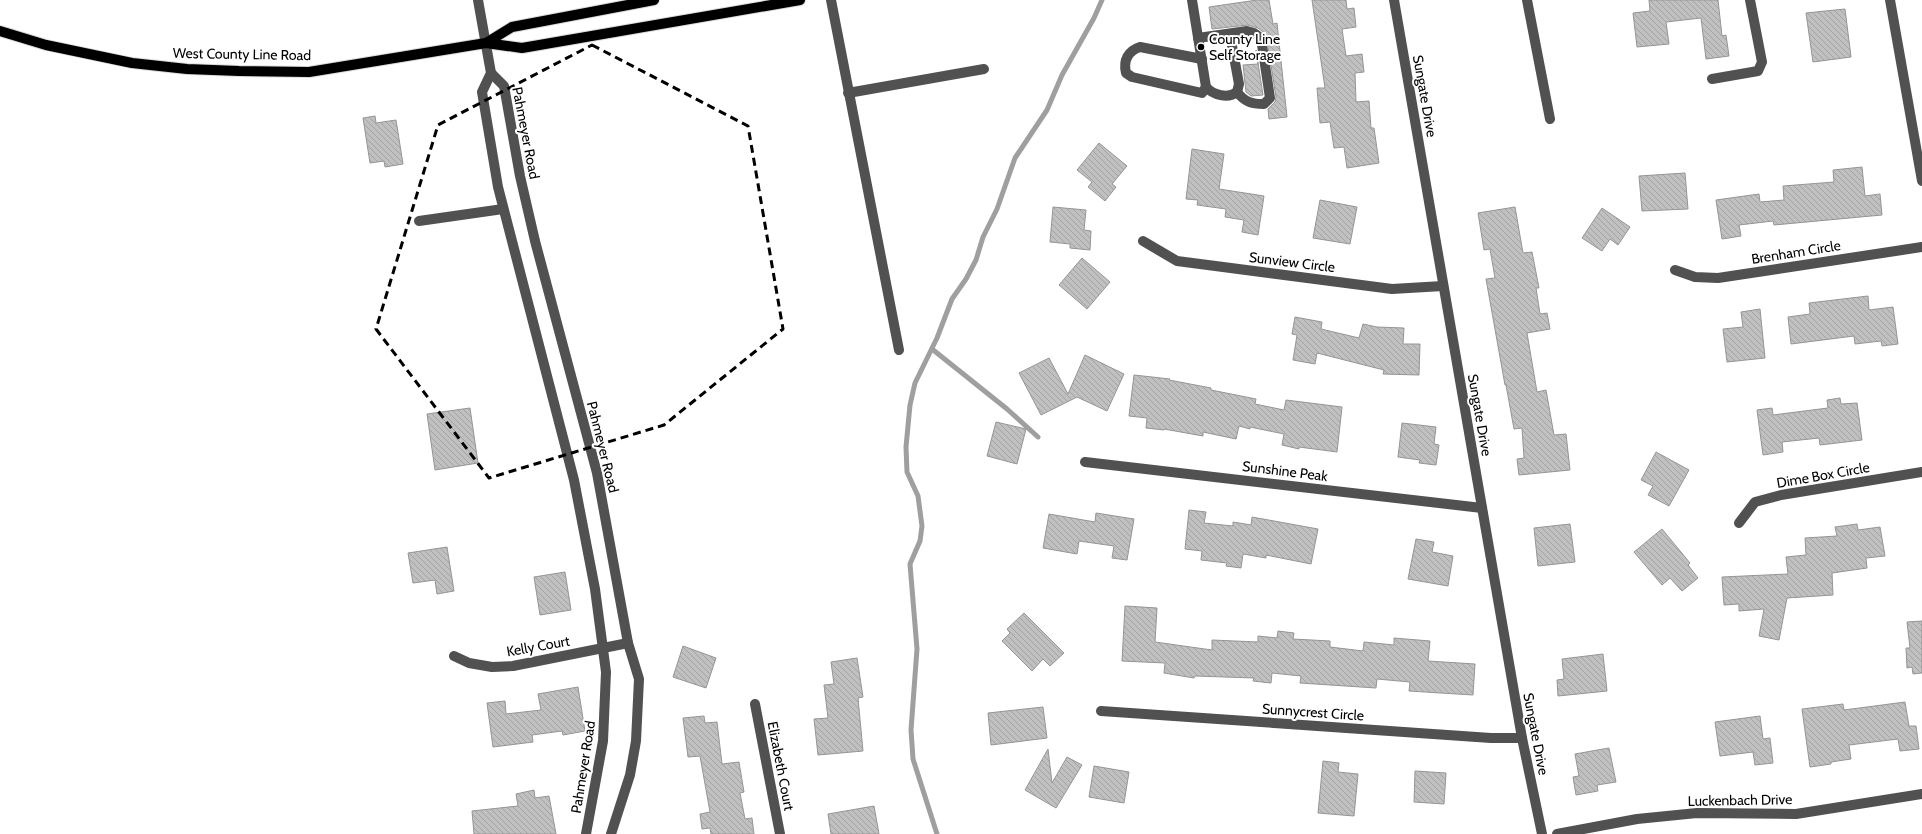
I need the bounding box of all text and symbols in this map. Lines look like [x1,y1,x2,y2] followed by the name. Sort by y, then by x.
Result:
[1209,30,1281,64] place label: County Line Self Storage
[1196,42,1206,52] marker: County Line Self Storage
[173,44,311,64] street label: West County Line Road
[1409,53,1441,139] street label: Sungate Drive
[508,85,544,181] street label: Pahmeyer Road
[1750,236,1842,268] street label: Brenham Circle
[1248,248,1336,276] street label: Sunview Circle
[1464,372,1496,458] street label: Sungate Drive
[583,399,623,495] street label: Pahmeyer Road
[1241,457,1329,485] street label: Sunshine Peak
[1775,458,1871,492] street label: Dime Box Circle
[505,632,571,660] street label: Kelly Court
[1519,691,1553,777] street label: Sungate Drive
[1261,699,1365,725] street label: Sunnycrest Circle
[567,719,599,815] street label: Pahmeyer Road
[764,720,799,812] street label: Elizabeth Court
[1688,790,1792,810] street label: Luckenbach Drive

